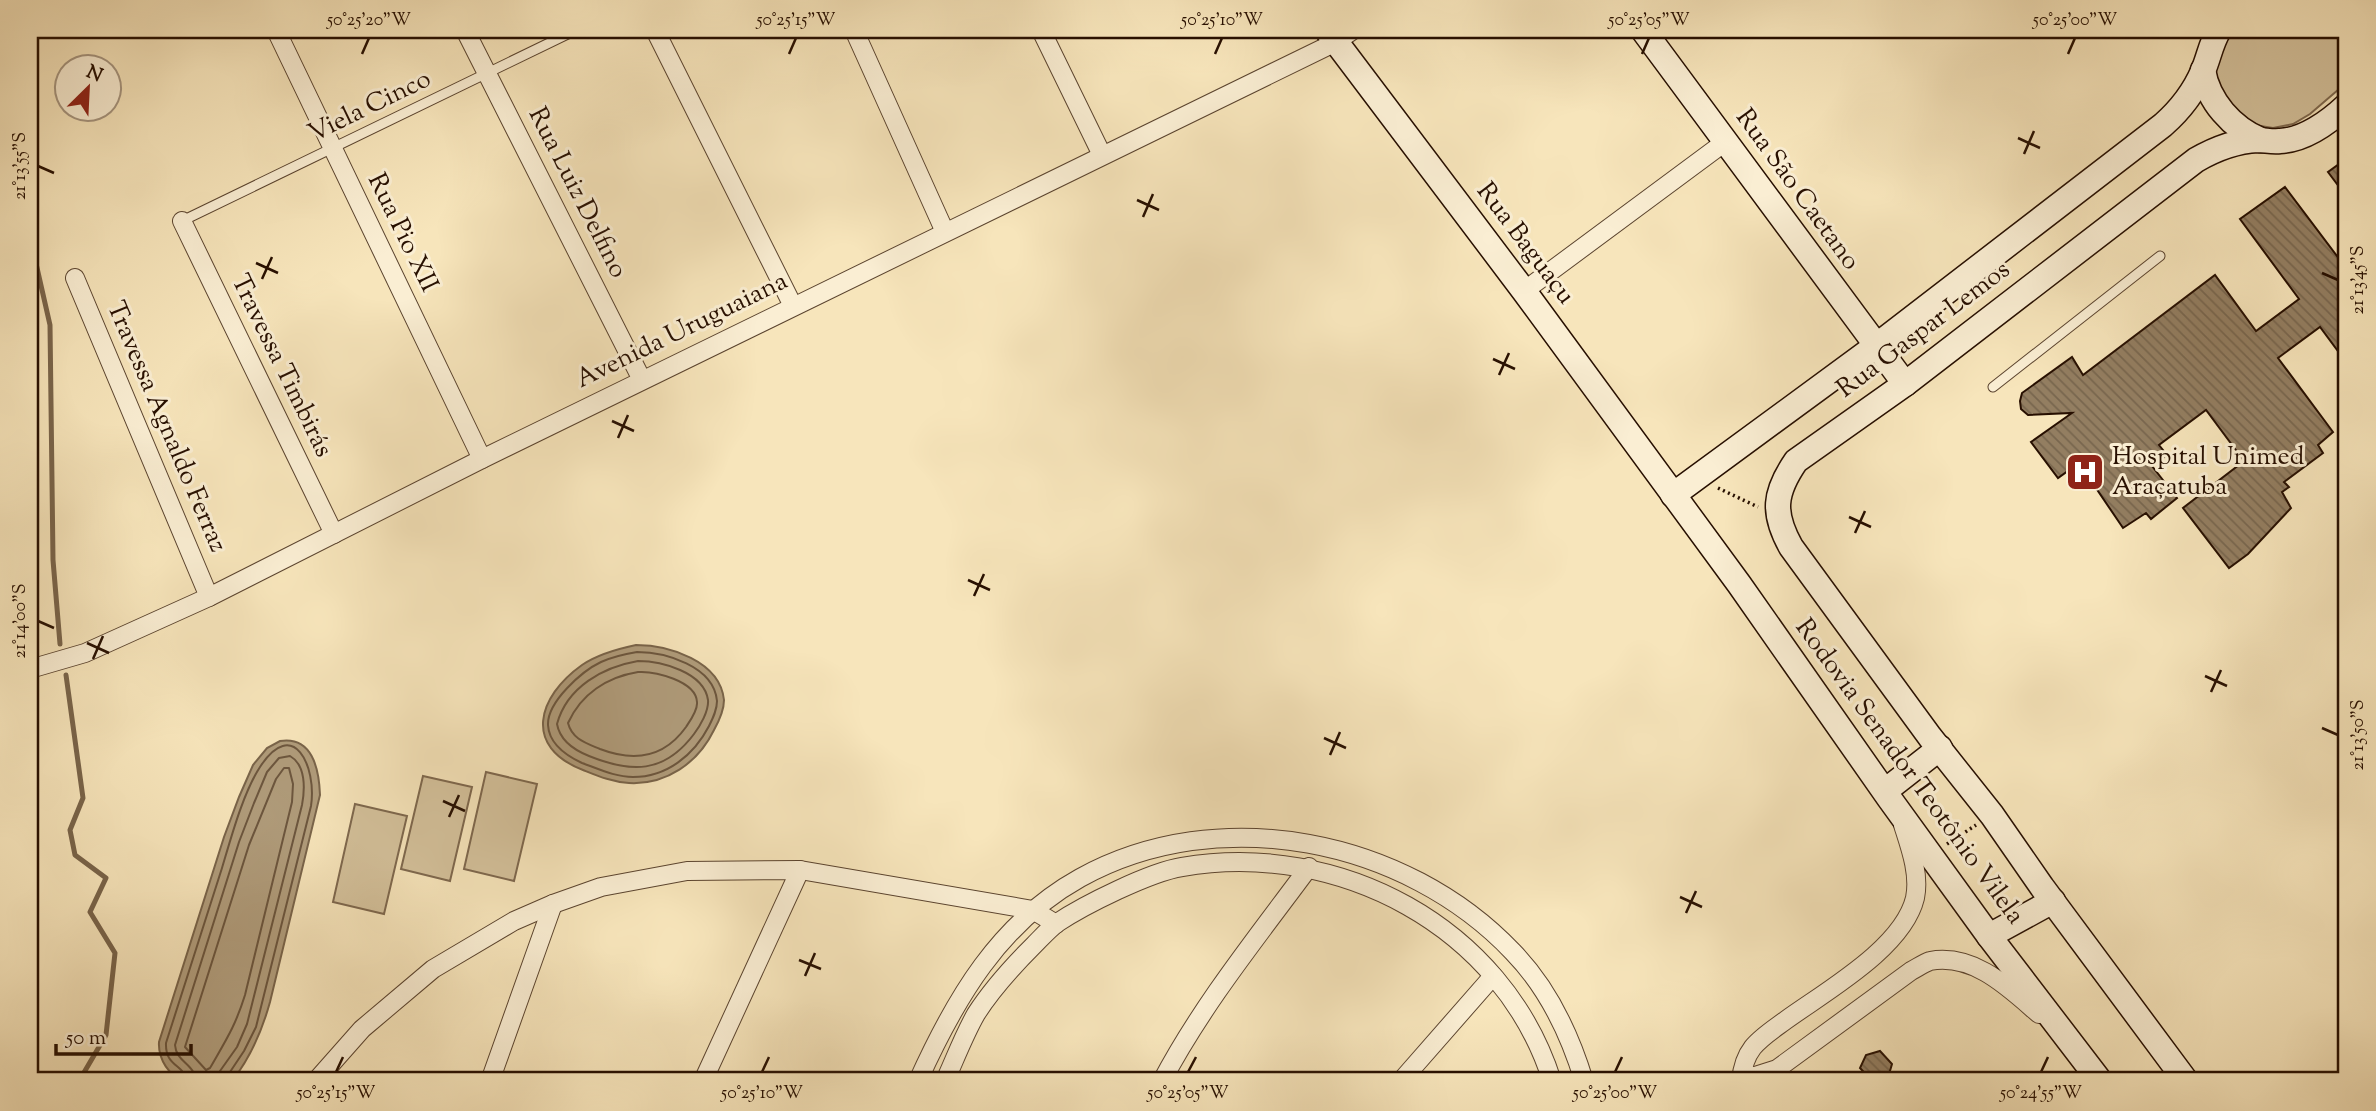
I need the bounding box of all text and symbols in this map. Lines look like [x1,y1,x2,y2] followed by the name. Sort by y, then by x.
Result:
[326,8,411,34] text: 50°25'20"W
[755,8,836,34] text: 50°25'15"W
[1180,8,1263,34] text: 50°25'10"W
[1607,8,1690,34] text: 50°25'05"W
[2032,8,2117,34] text: 50°25'00"W
[52,52,122,122] north arrow
[81,59,106,90] text: N
[302,61,438,153] street label: Viela Cinco
[518,101,636,285] street label: Rua Luiz Delfino
[1726,102,1868,278] street label: Rua São Caetano
[8,132,34,200] text: 21°13'55"S
[357,167,447,299] street label: Rua Pio XII
[1467,175,1583,313] street label: Rua Baguaçu
[2346,245,2372,315] text: 21°13'45"S
[1830,252,2018,408] street label: Rua Gaspar Lemos
[570,264,794,398] street label: Avenida Uruguaiana
[221,268,341,464] street label: Travessa Timbirás
[96,296,236,558] street label: Travessa Agnaldo Ferraz
[2112,439,2305,506] place label: Hospital Unimed Araçatuba
[2064,451,2106,493] hospital icon: Hospital Unimed Araçatuba
[8,584,34,658] text: 21°14'00"S
[1785,612,2033,932] street label: Rodovia Senador Teotônio Vilela
[2346,700,2372,770] text: 21°13'50"S
[56,1013,191,1057] scale bar
[65,1024,106,1054] text: 50 m
[295,1081,376,1107] text: 50°25'15"W
[720,1081,803,1107] text: 50°25'10"W
[1146,1081,1229,1107] text: 50°25'05"W
[1572,1081,1657,1107] text: 50°25'00"W
[1999,1081,2082,1107] text: 50°24'55"W

